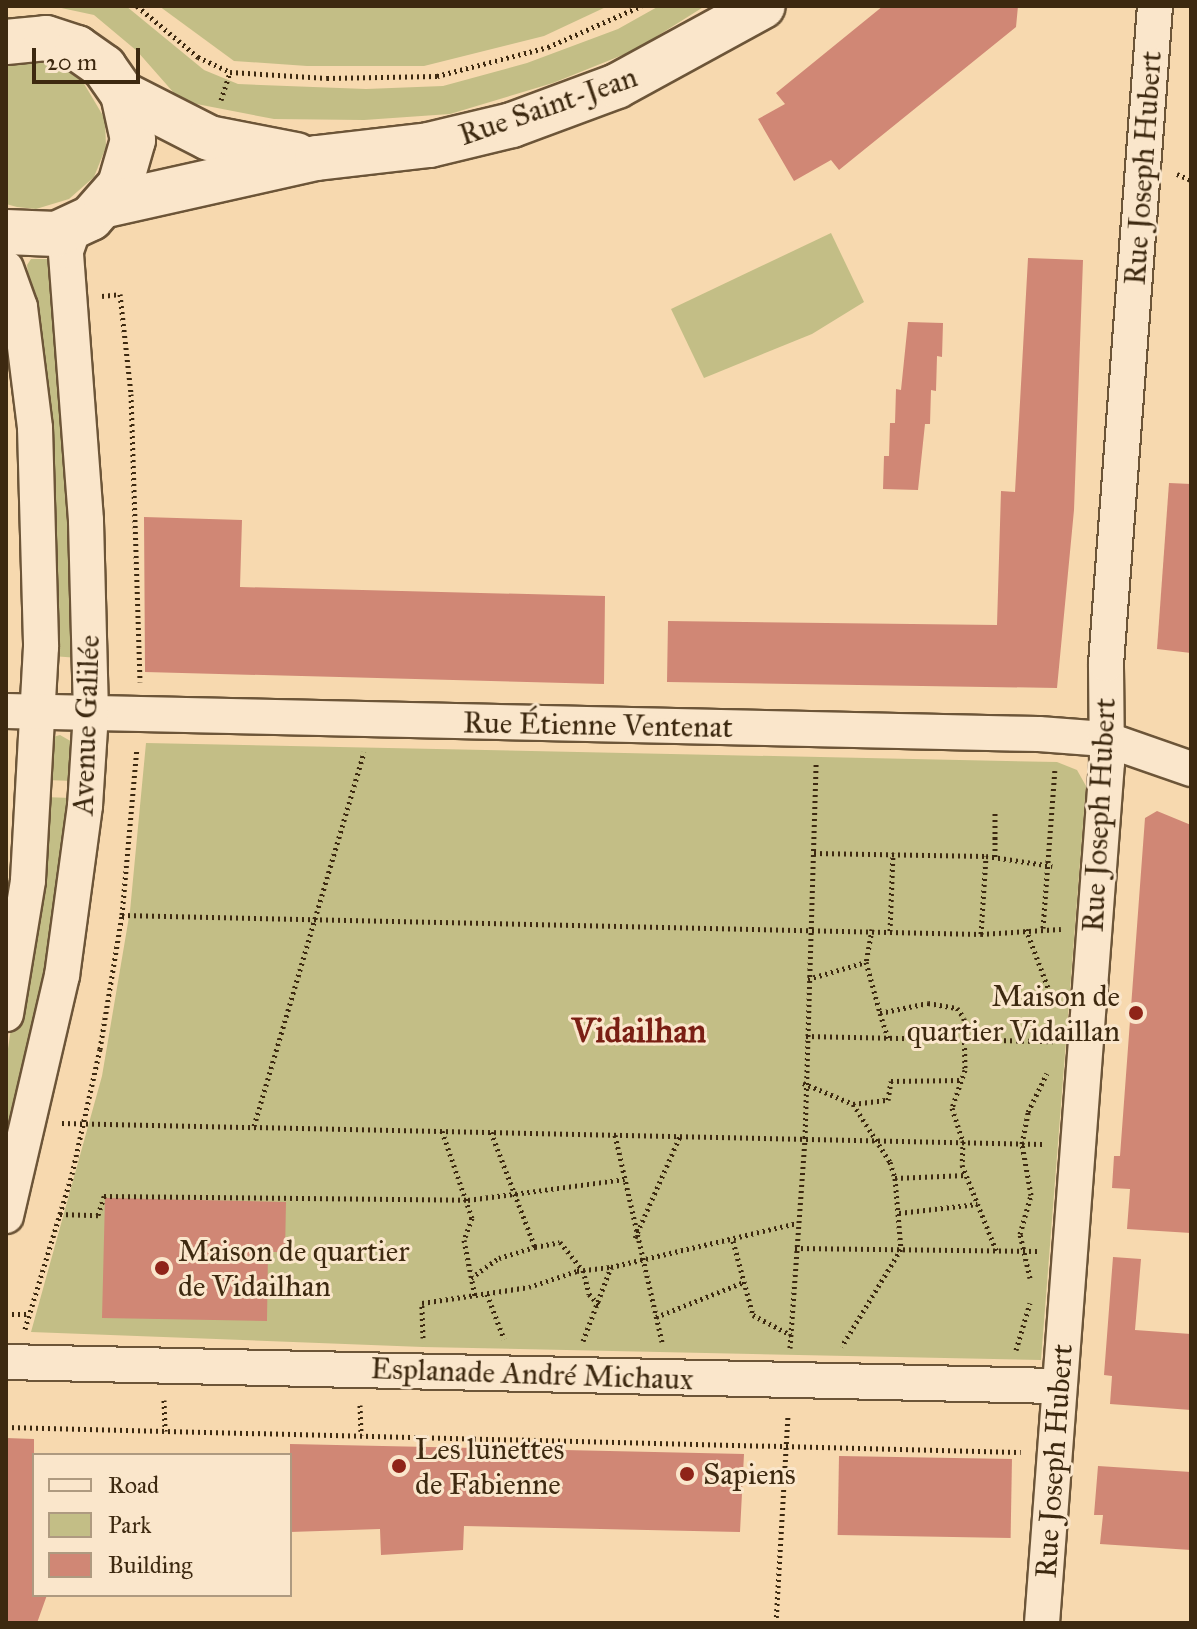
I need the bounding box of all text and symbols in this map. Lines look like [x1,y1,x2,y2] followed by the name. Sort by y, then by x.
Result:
[36,32,144,82] scale bar
[46,47,97,77] text: 20 m
[1117,50,1169,286] street label: Rue Joseph Hubert
[454,59,642,153] street label: Rue Saint-Jean
[65,634,107,816] street label: Avenue Galilée
[1075,697,1123,933] street label: Rue Joseph Hubert
[463,705,733,745] street label: Rue Étienne Ventenat
[907,978,1120,1048] place label: Maison de quartier Vidaillan
[1127,1004,1145,1022] marker: Maison de quartier Vidaillan
[572,1011,706,1051] district label: Vidailhan
[178,1233,410,1304] place label: Maison de quartier de Vidailhan
[153,1259,171,1277] marker: Maison de quartier de Vidailhan
[1028,1343,1080,1579] street label: Rue Joseph Hubert
[370,1350,694,1398] street label: Esplanade André Michaux
[415,1431,564,1502] place label: Les lunettes de Fabienne
[32,1453,292,1597] legend
[703,1456,796,1492] place label: Sapiens
[390,1457,408,1475] marker: Les lunettes de Fabienne
[678,1465,696,1483] marker: Sapiens
[108,1470,159,1500] text: Road
[108,1510,151,1540] text: Park
[108,1550,193,1580] text: Building

